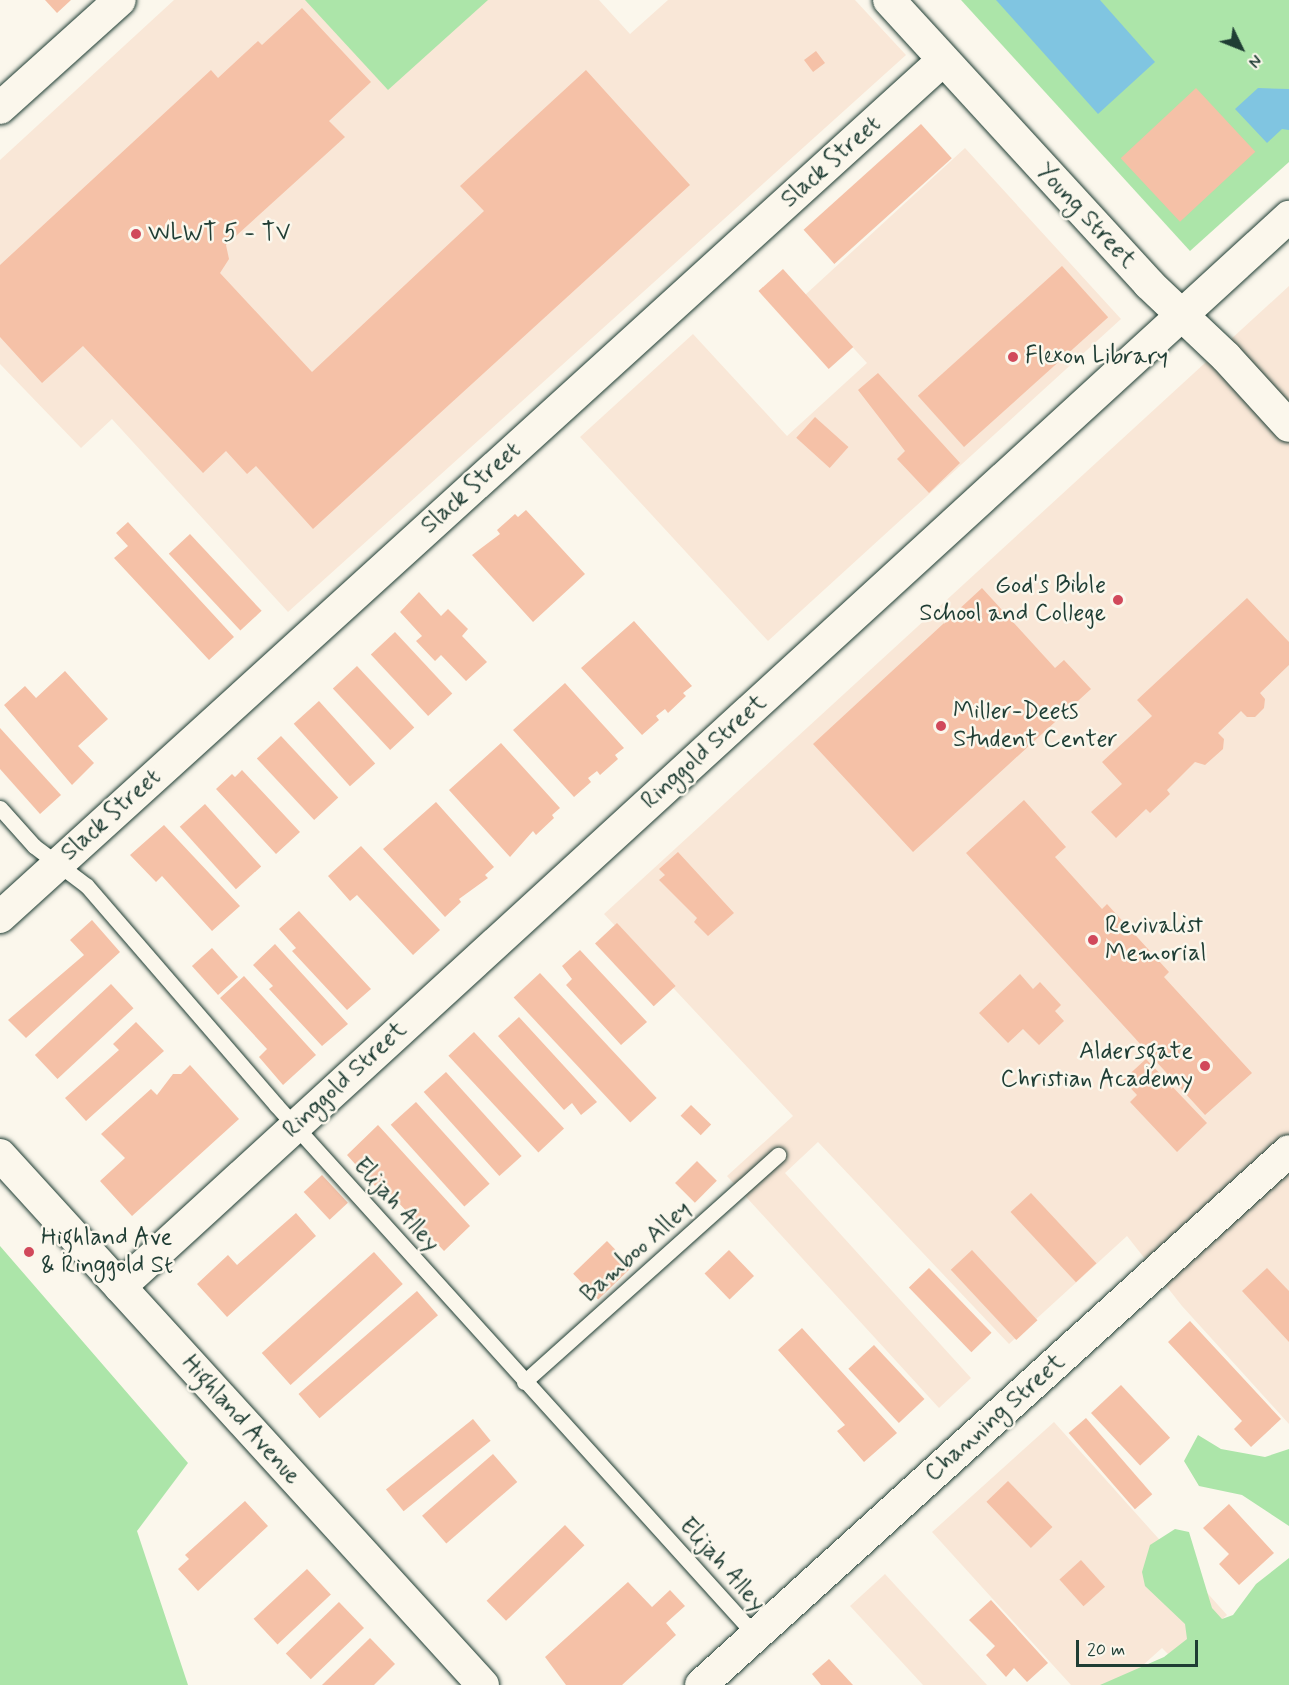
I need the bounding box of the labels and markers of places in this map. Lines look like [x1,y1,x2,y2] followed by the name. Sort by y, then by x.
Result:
[148,220,291,248] place label: WLWT 5 - TV
[129,227,143,241] marker: WLWT 5 - TV
[1025,343,1171,371] place label: Flexon Library
[1006,350,1020,364] marker: Flexon Library
[923,572,1106,628] place label: God's Bible School and College
[1111,593,1125,607] marker: God's Bible School and College
[953,698,1118,754] place label: Miller-Deets Student Center
[934,719,948,733] marker: Miller-Deets Student Center
[1105,912,1206,968] place label: Revivalist Memorial
[1086,933,1100,947] marker: Revivalist Memorial
[997,1038,1193,1094] place label: Aldersgate Christian Academy
[1198,1059,1212,1073] marker: Aldersgate Christian Academy
[41,1224,173,1280] place label: Highland Ave & Ringgold St
[22,1245,36,1259] marker: Highland Ave & Ringgold St

